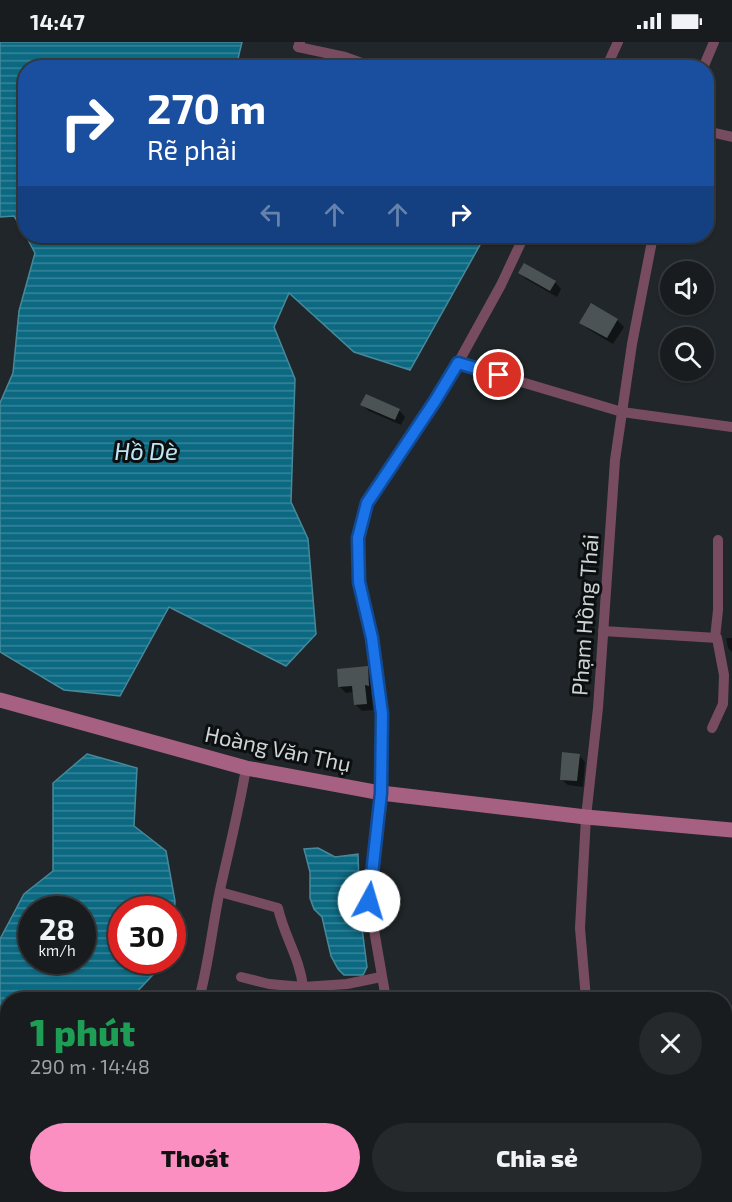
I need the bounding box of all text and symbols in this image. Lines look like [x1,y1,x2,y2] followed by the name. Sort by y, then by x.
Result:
[30,8,85,34] text: 14:47
[147,82,266,132] text: 270 m
[48,84,126,162] icon: right
[147,133,237,165] text: Rẽ phải
[255,198,288,231] icon: left
[318,198,351,231] icon: ahead
[381,198,414,231] icon: ahead
[444,198,477,231] icon: right
[660,261,714,381] map controls
[660,261,714,315] button: sound
[660,327,714,381] button: search
[473,349,524,400] pin
[482,358,515,391] icon: arrive
[114,436,178,465] water label: Hồ Dè
[565,533,603,697] street label: Phạm Hồng Thái
[203,720,354,776] street label: Hoàng Văn Thụ
[337,869,401,933] position arrow
[108,896,186,974] speed limit sign: 30
[39,910,75,946] text: 28
[38,941,76,959] text: km/h
[30,1010,135,1053] text: 1 phút
[639,1012,702,1075] button: close
[30,1054,150,1078] text: 290 m · 14:48
[30,1123,360,1192] button: Thoát
[372,1123,702,1192] button: Chia sẻ

